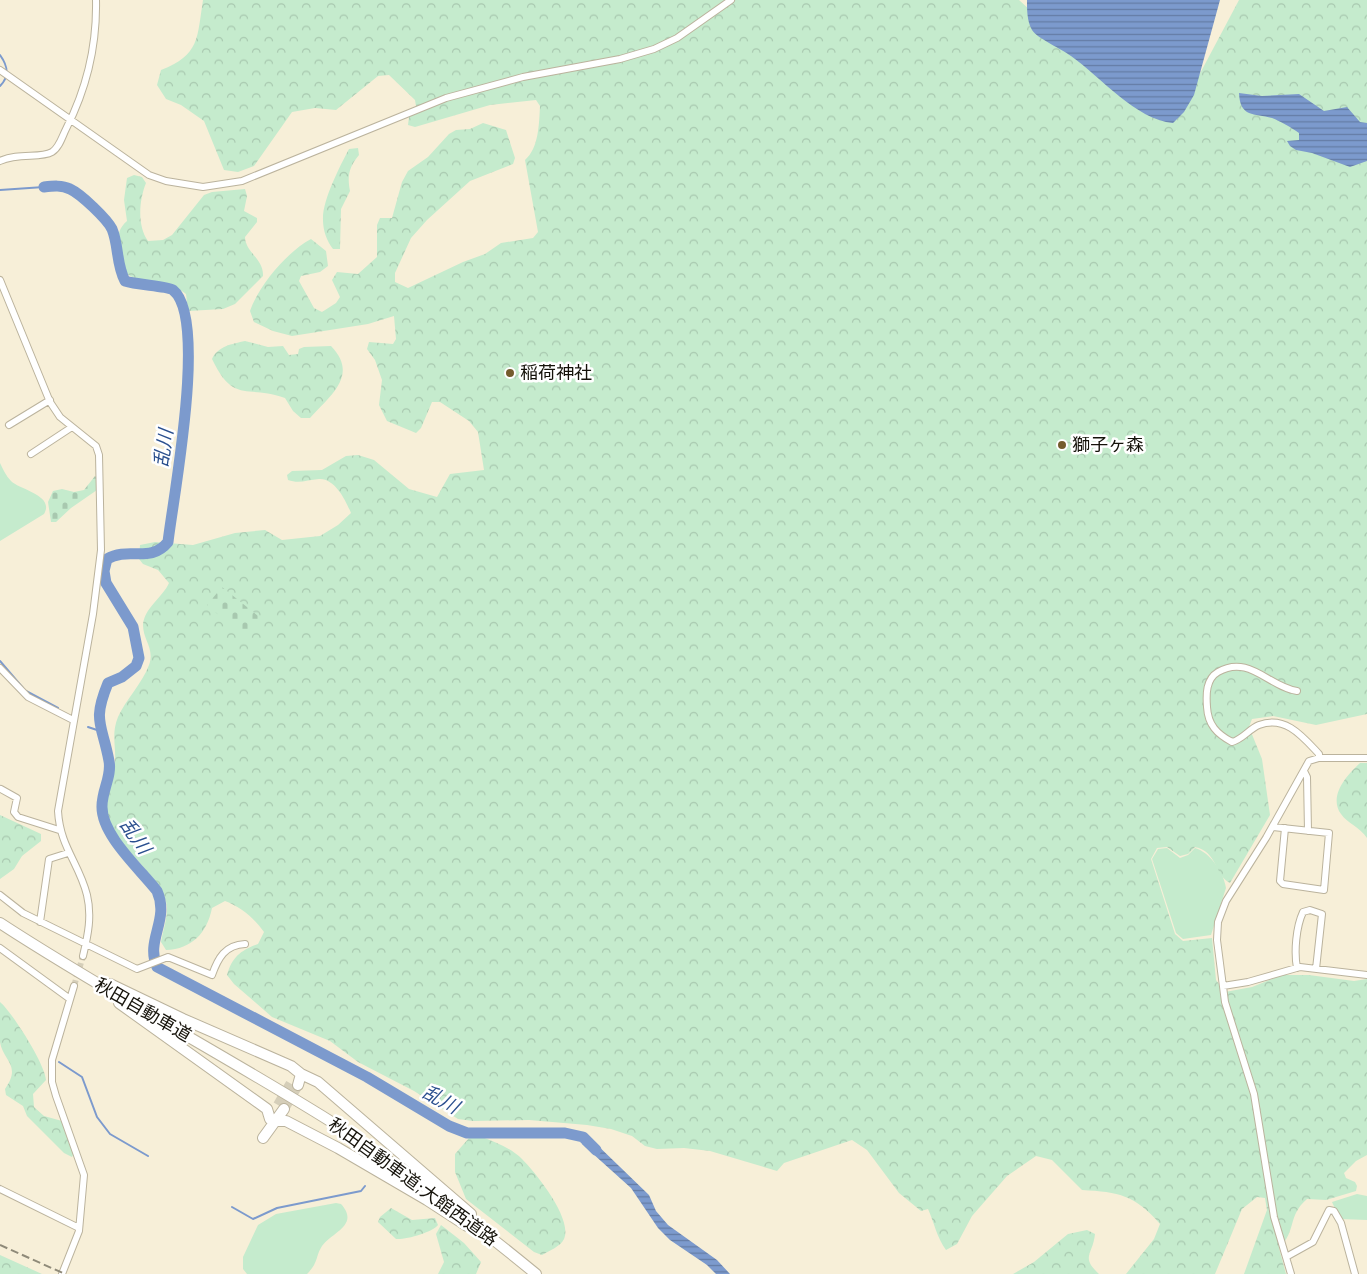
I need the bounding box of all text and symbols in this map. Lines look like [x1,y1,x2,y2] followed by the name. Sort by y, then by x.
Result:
[520,361,592,383] place label: 稲荷神社
[504,367,516,379] marker: 稲荷神社
[148,426,177,468] water label: 乱川
[1072,433,1144,455] place label: 獅子ヶ森
[1056,439,1068,451] marker: 獅子ヶ森
[116,814,158,860] water label: 乱川
[91,973,196,1046] street label: 秋田自動車道
[419,1079,465,1119] water label: 乱川
[325,1112,502,1250] street label: 秋田自動車道;大館西道路

